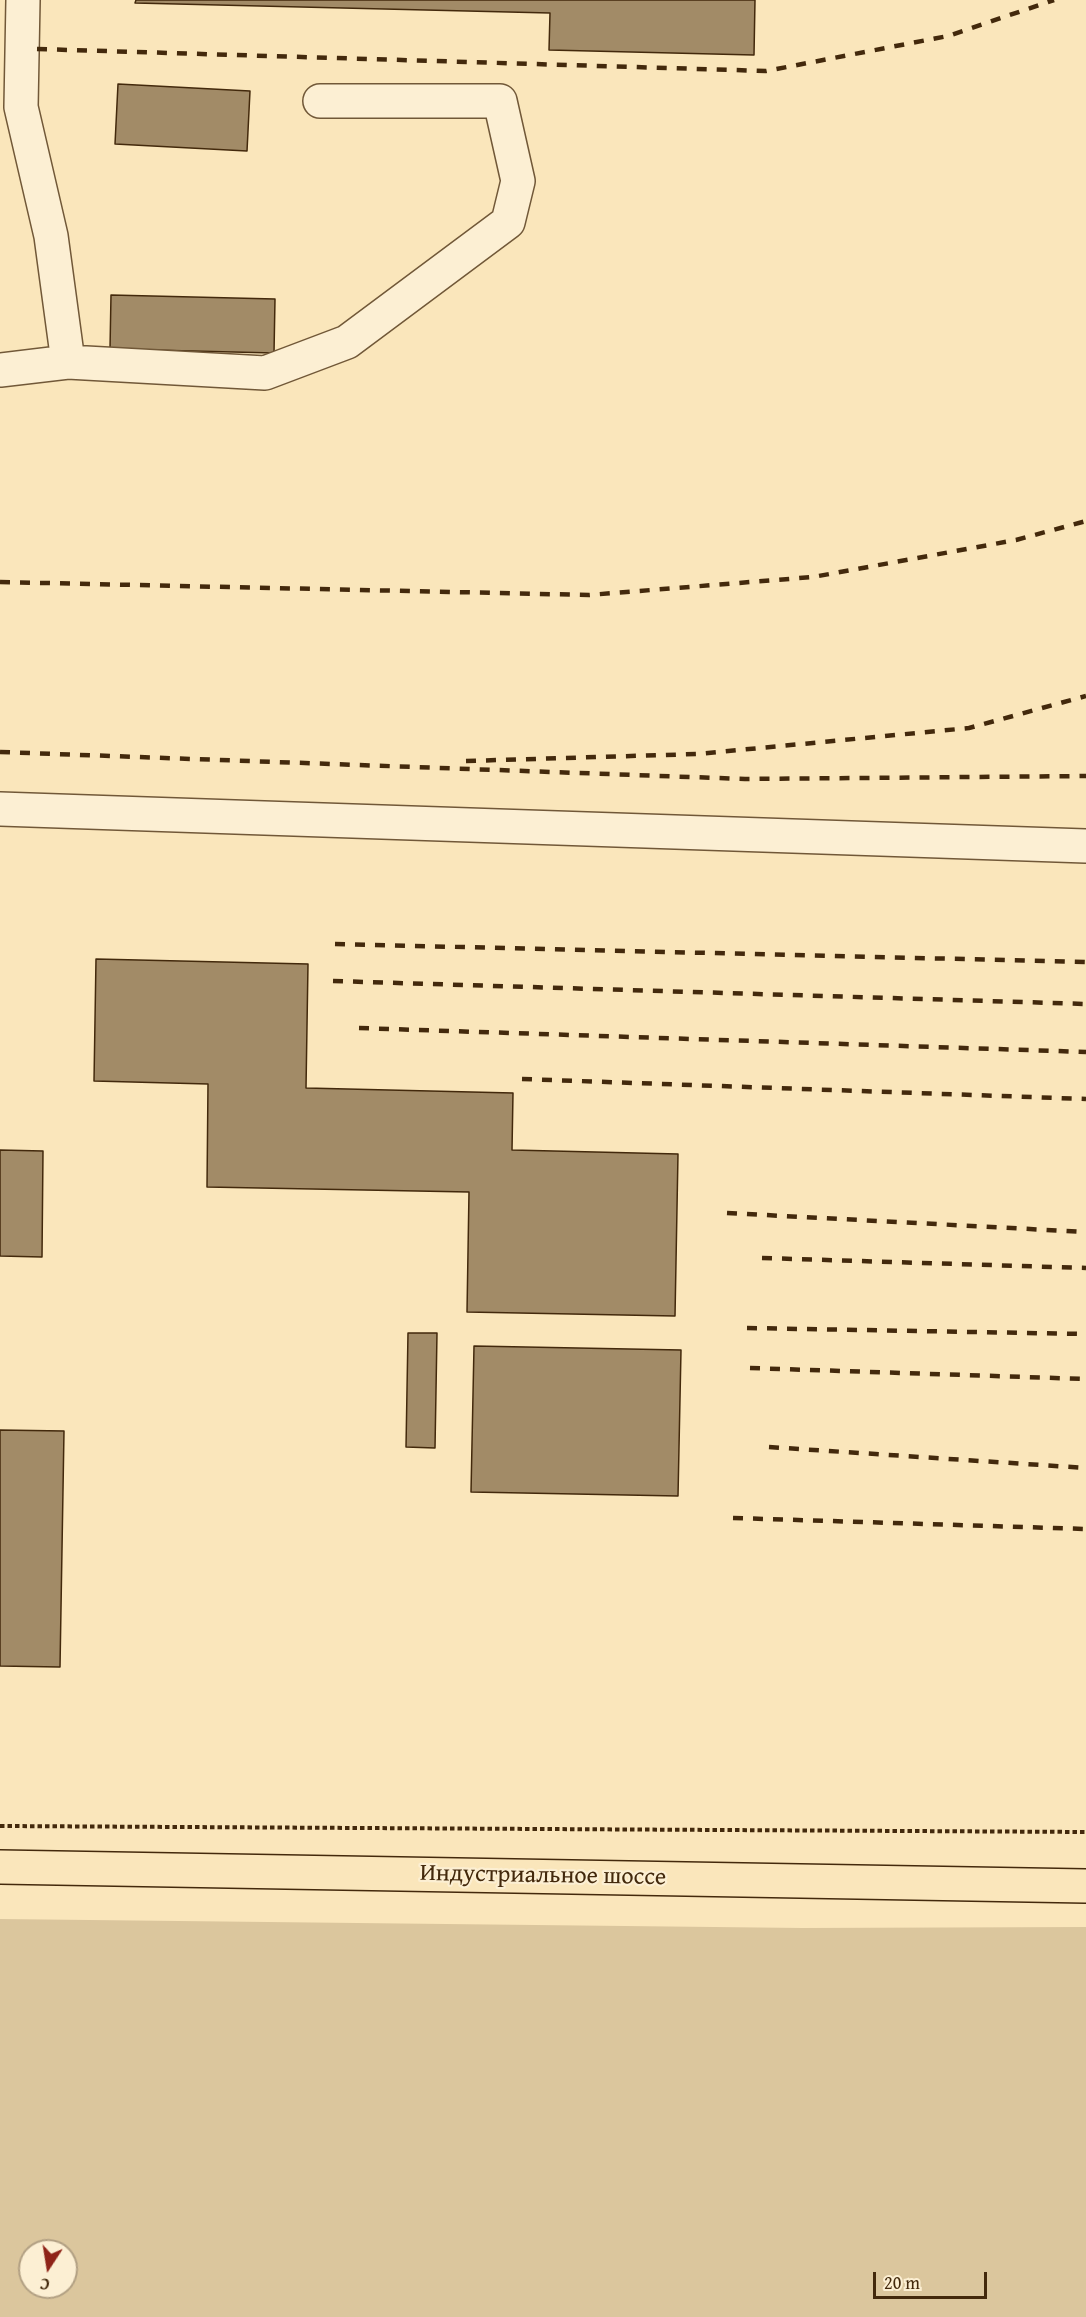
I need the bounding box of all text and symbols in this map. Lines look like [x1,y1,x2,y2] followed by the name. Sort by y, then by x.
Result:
[420,1859,666,1893] street label: Индустриальное шоссе
[18,2239,78,2299] north arrow
[876,2260,990,2298] scale bar
[884,2269,920,2296] text: 20 m
[38,2272,52,2297] text: С

